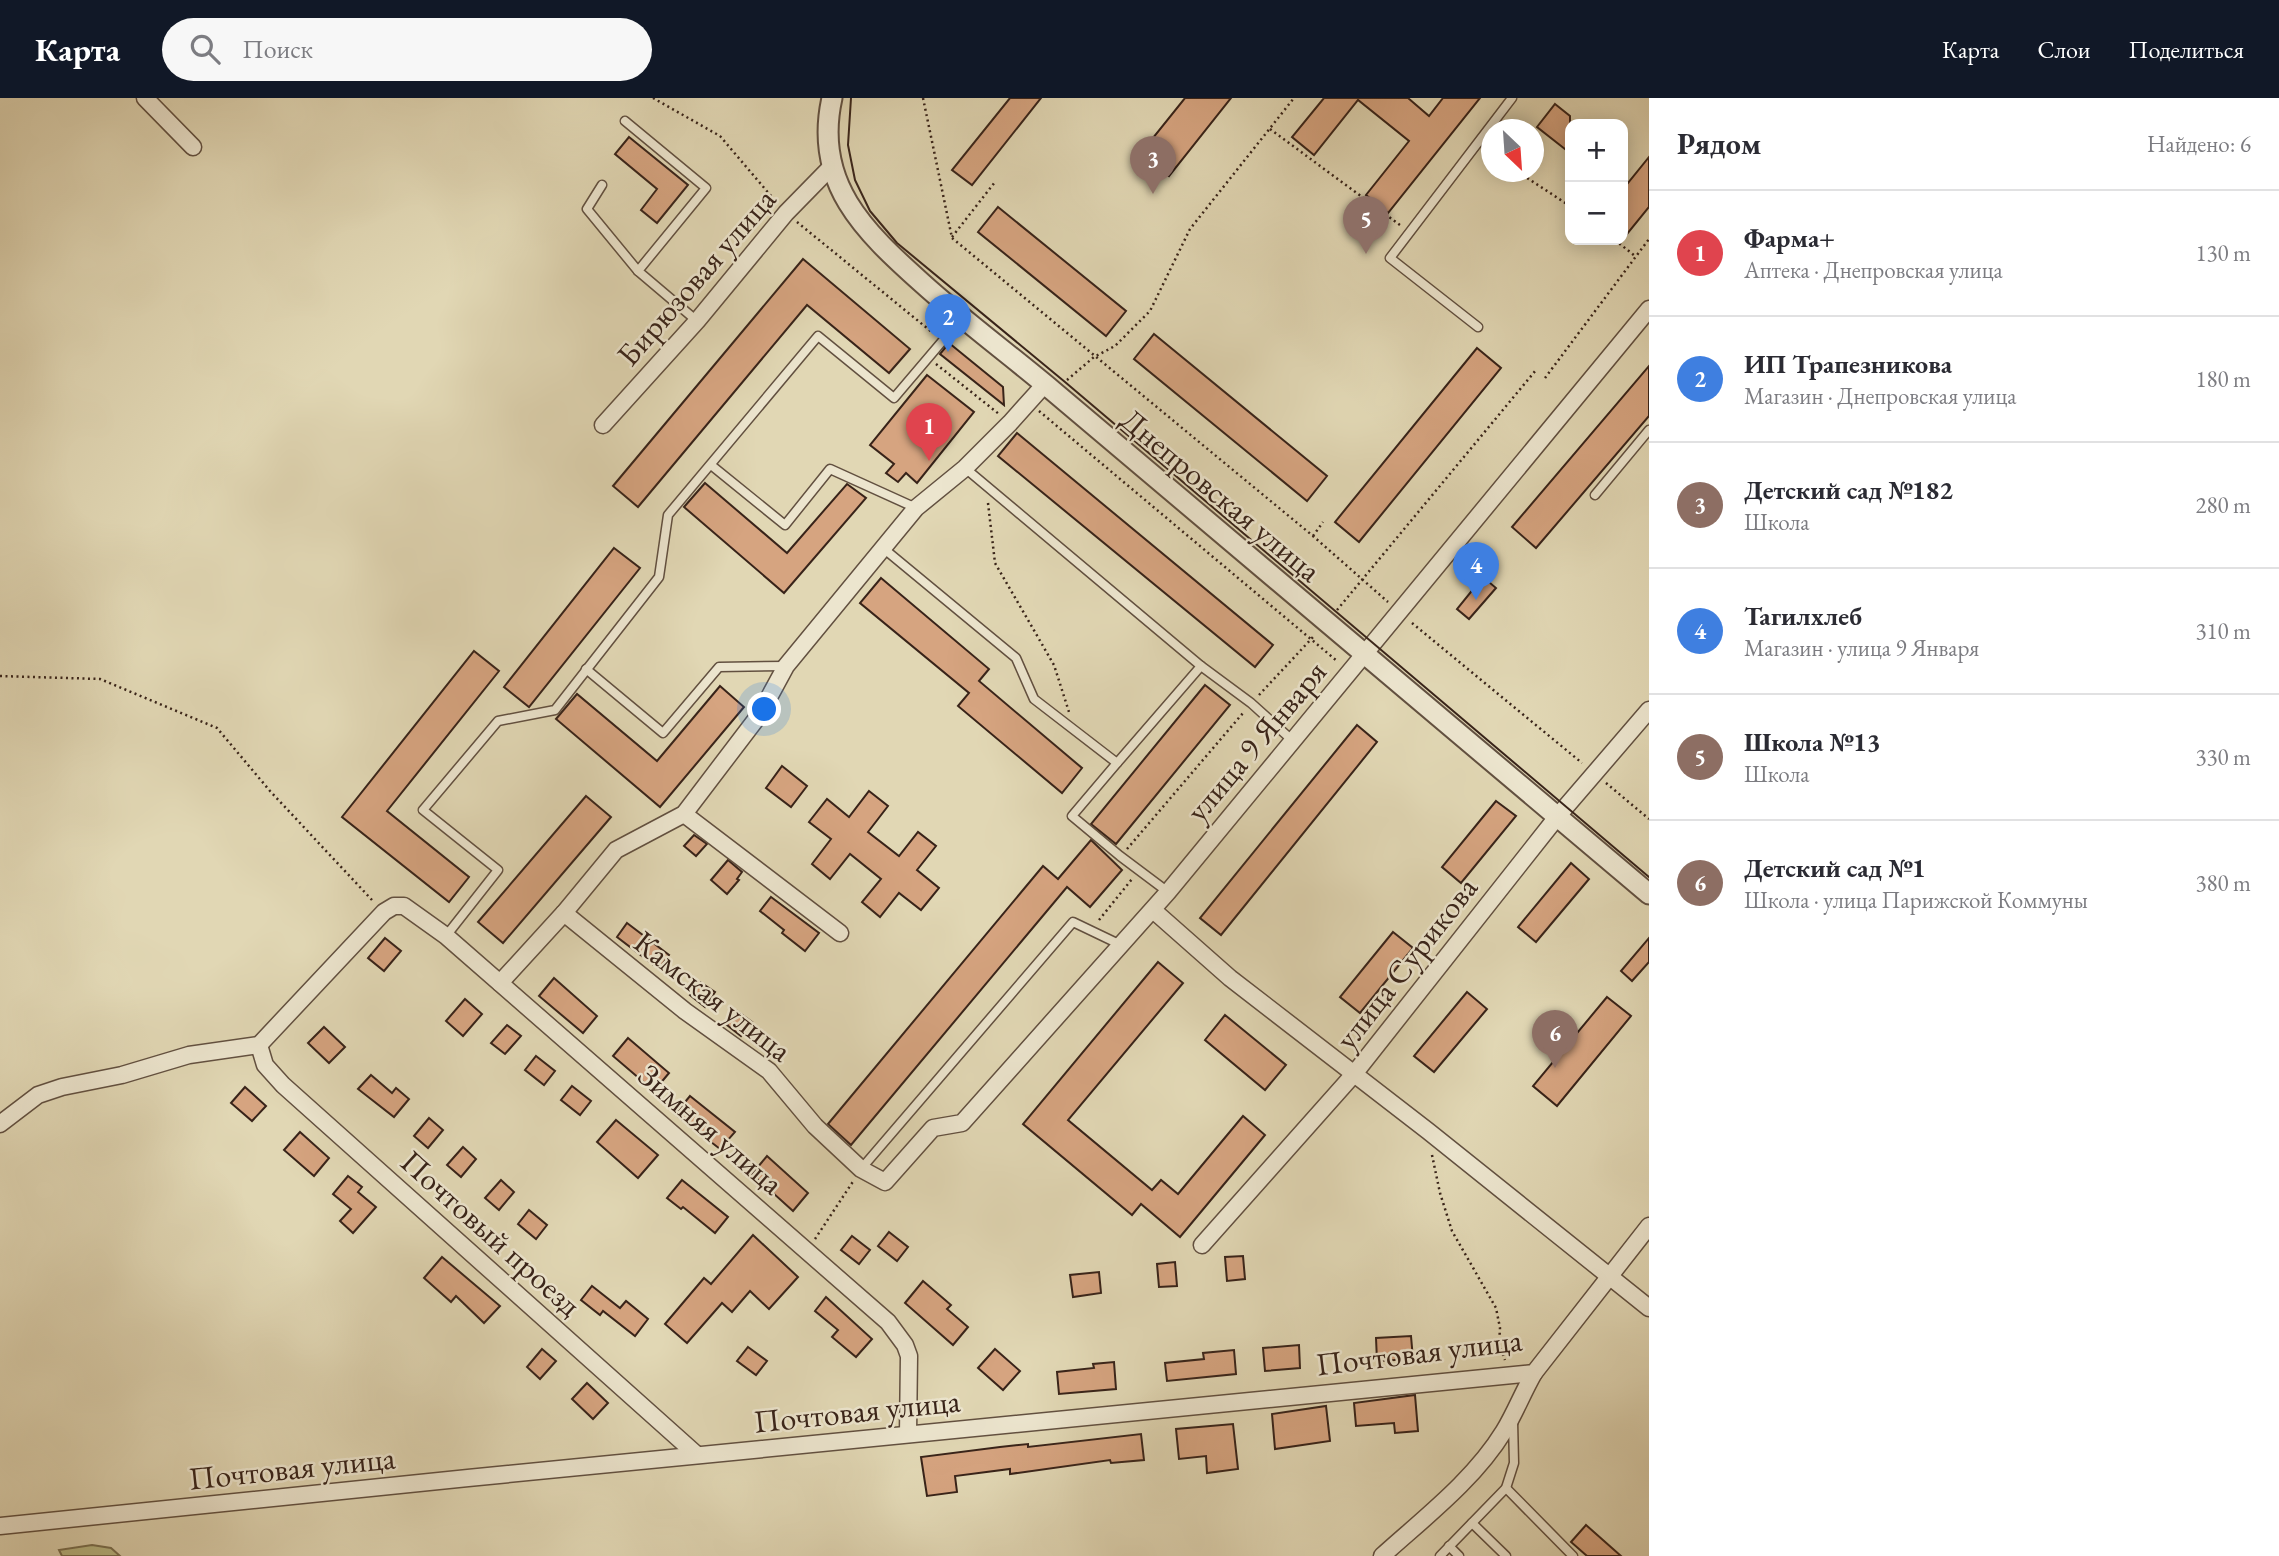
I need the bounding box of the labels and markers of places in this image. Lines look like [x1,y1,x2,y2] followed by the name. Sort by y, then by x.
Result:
[1130,136,1176,194] pin: 3
[1343,196,1389,254] pin: 5
[925,294,971,352] pin: 2
[906,403,952,461] pin: 1
[1453,542,1499,600] pin: 4
[1532,1010,1578,1068] pin: 6

